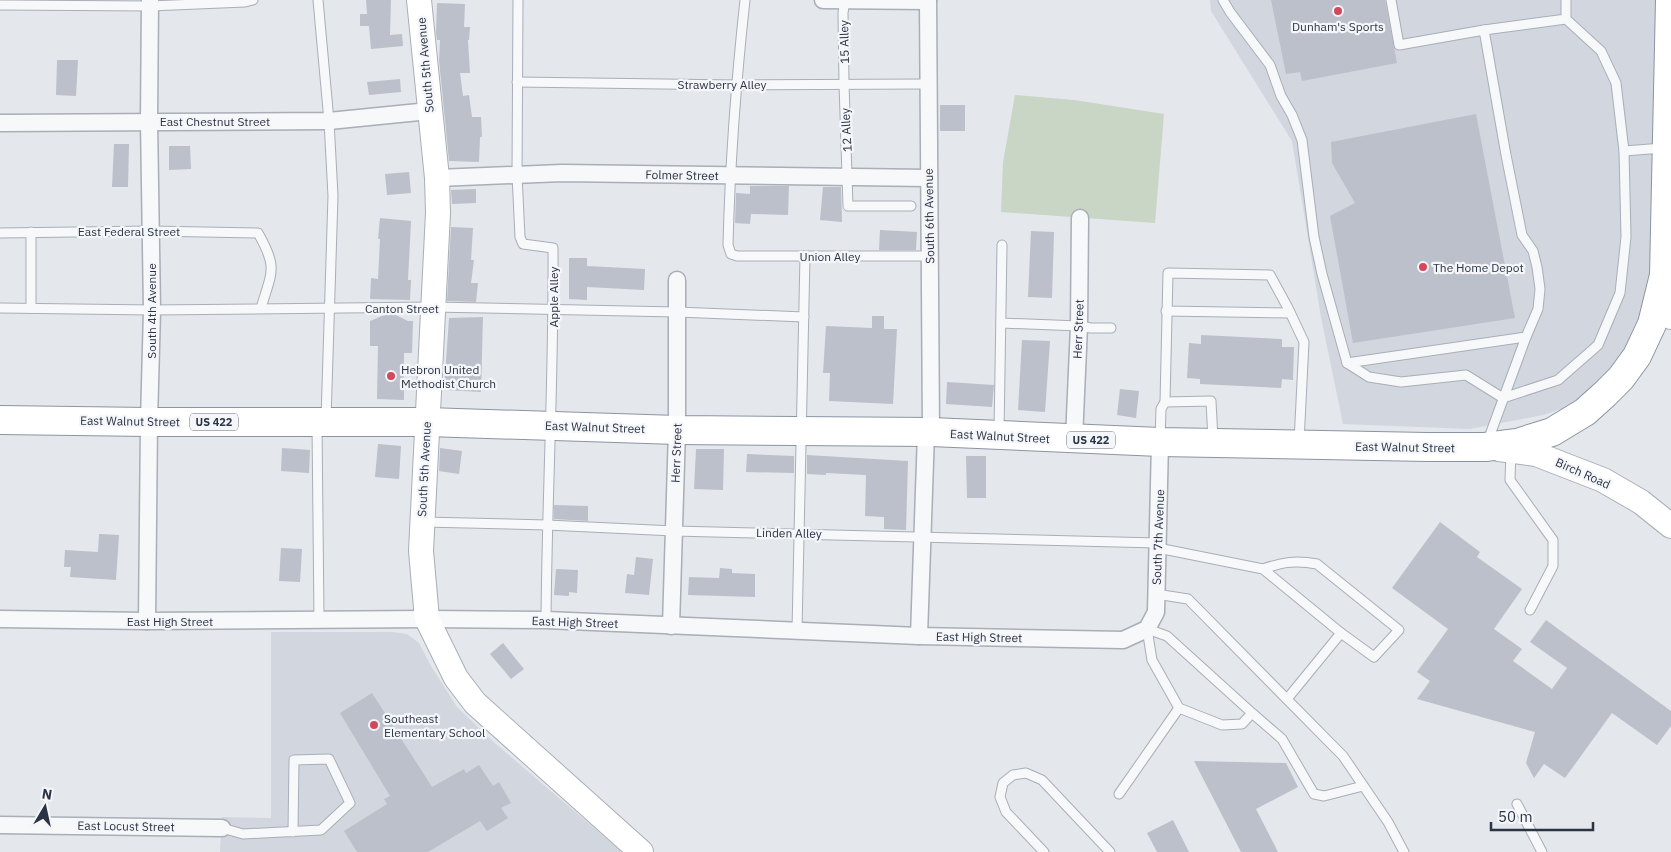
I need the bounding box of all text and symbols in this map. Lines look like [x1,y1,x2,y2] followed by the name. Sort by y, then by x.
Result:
[1332,5,1344,17] marker: Dunham's Sports
[413,16,437,113] street label: South 5th Avenue
[1292,19,1384,34] place label: Dunham's Sports
[836,20,852,64] street label: 15 Alley
[677,77,767,92] street label: Strawberry Alley
[837,108,855,152] street label: 12 Alley
[160,114,270,129] street label: East Chestnut Street
[645,167,719,183] street label: Folmer Street
[921,168,937,264] street label: South 6th Avenue
[78,224,180,239] street label: East Federal Street
[800,249,861,264] street label: Union Alley
[1433,260,1524,275] place label: The Home Depot
[1417,261,1429,273] marker: The Home Depot
[144,263,159,359] street label: South 4th Avenue
[546,267,561,327] street label: Apple Alley
[1069,299,1087,359] street label: Herr Street
[365,301,439,316] street label: Canton Street
[401,362,496,391] place label: Hebron United Methodist Church
[385,370,397,382] marker: Hebron United Methodist Church
[80,413,180,429] street label: East Walnut Street
[190,414,238,431] road number: US 422
[545,418,645,436] street label: East Walnut Street
[414,421,434,517] street label: South 5th Avenue
[667,423,685,483] street label: Herr Street
[950,426,1050,446] street label: East Walnut Street
[1067,432,1115,448] road number: US 422
[1355,439,1455,455] street label: East Walnut Street
[1553,454,1613,492] street label: Birch Road
[1149,489,1167,585] street label: South 7th Avenue
[756,525,822,541] street label: Linden Alley
[531,613,619,631] street label: East High Street
[127,614,213,629] street label: East High Street
[936,629,1022,645] street label: East High Street
[384,711,485,740] place label: Southeast Elementary School
[368,719,380,731] marker: Southeast Elementary School
[20,782,70,832] north arrow
[41,784,53,804] text: N
[1491,800,1594,832] scale bar
[1498,807,1533,826] text: 50 m
[77,818,175,834] street label: East Locust Street

